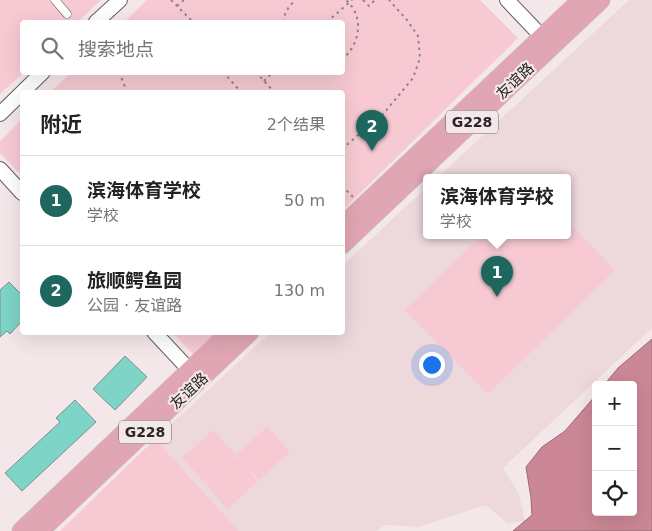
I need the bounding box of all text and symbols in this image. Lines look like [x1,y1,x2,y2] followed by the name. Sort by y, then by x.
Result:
[20,20,345,75] search box
[38,34,66,62] icon: search
[78,38,154,60] text: 搜索地点
[492,59,538,103] street label: 友谊路
[356,110,388,151] pin: 2
[446,110,498,134] road number: G228
[40,113,82,137] text: 附近
[267,115,325,134] text: 2个结果
[423,174,571,239] popup
[87,179,201,201] text: 滨海体育学校
[440,185,554,207] text: 滨海体育学校
[50,191,62,210] text: 1
[284,191,325,210] text: 50 m
[87,206,119,225] text: 学校
[440,212,472,231] text: 学校
[481,256,513,297] pin: 1
[87,269,182,291] text: 旅顺鳄鱼园
[50,281,62,300] text: 2
[274,281,325,300] text: 130 m
[87,296,182,315] text: 公园 · 友谊路
[419,352,445,378] your location
[166,369,212,413] street label: 友谊路
[592,381,637,516] map controls
[592,381,637,426] button: +
[119,421,171,444] road number: G228
[592,426,637,471] button: −
[592,471,637,516] button: locate

